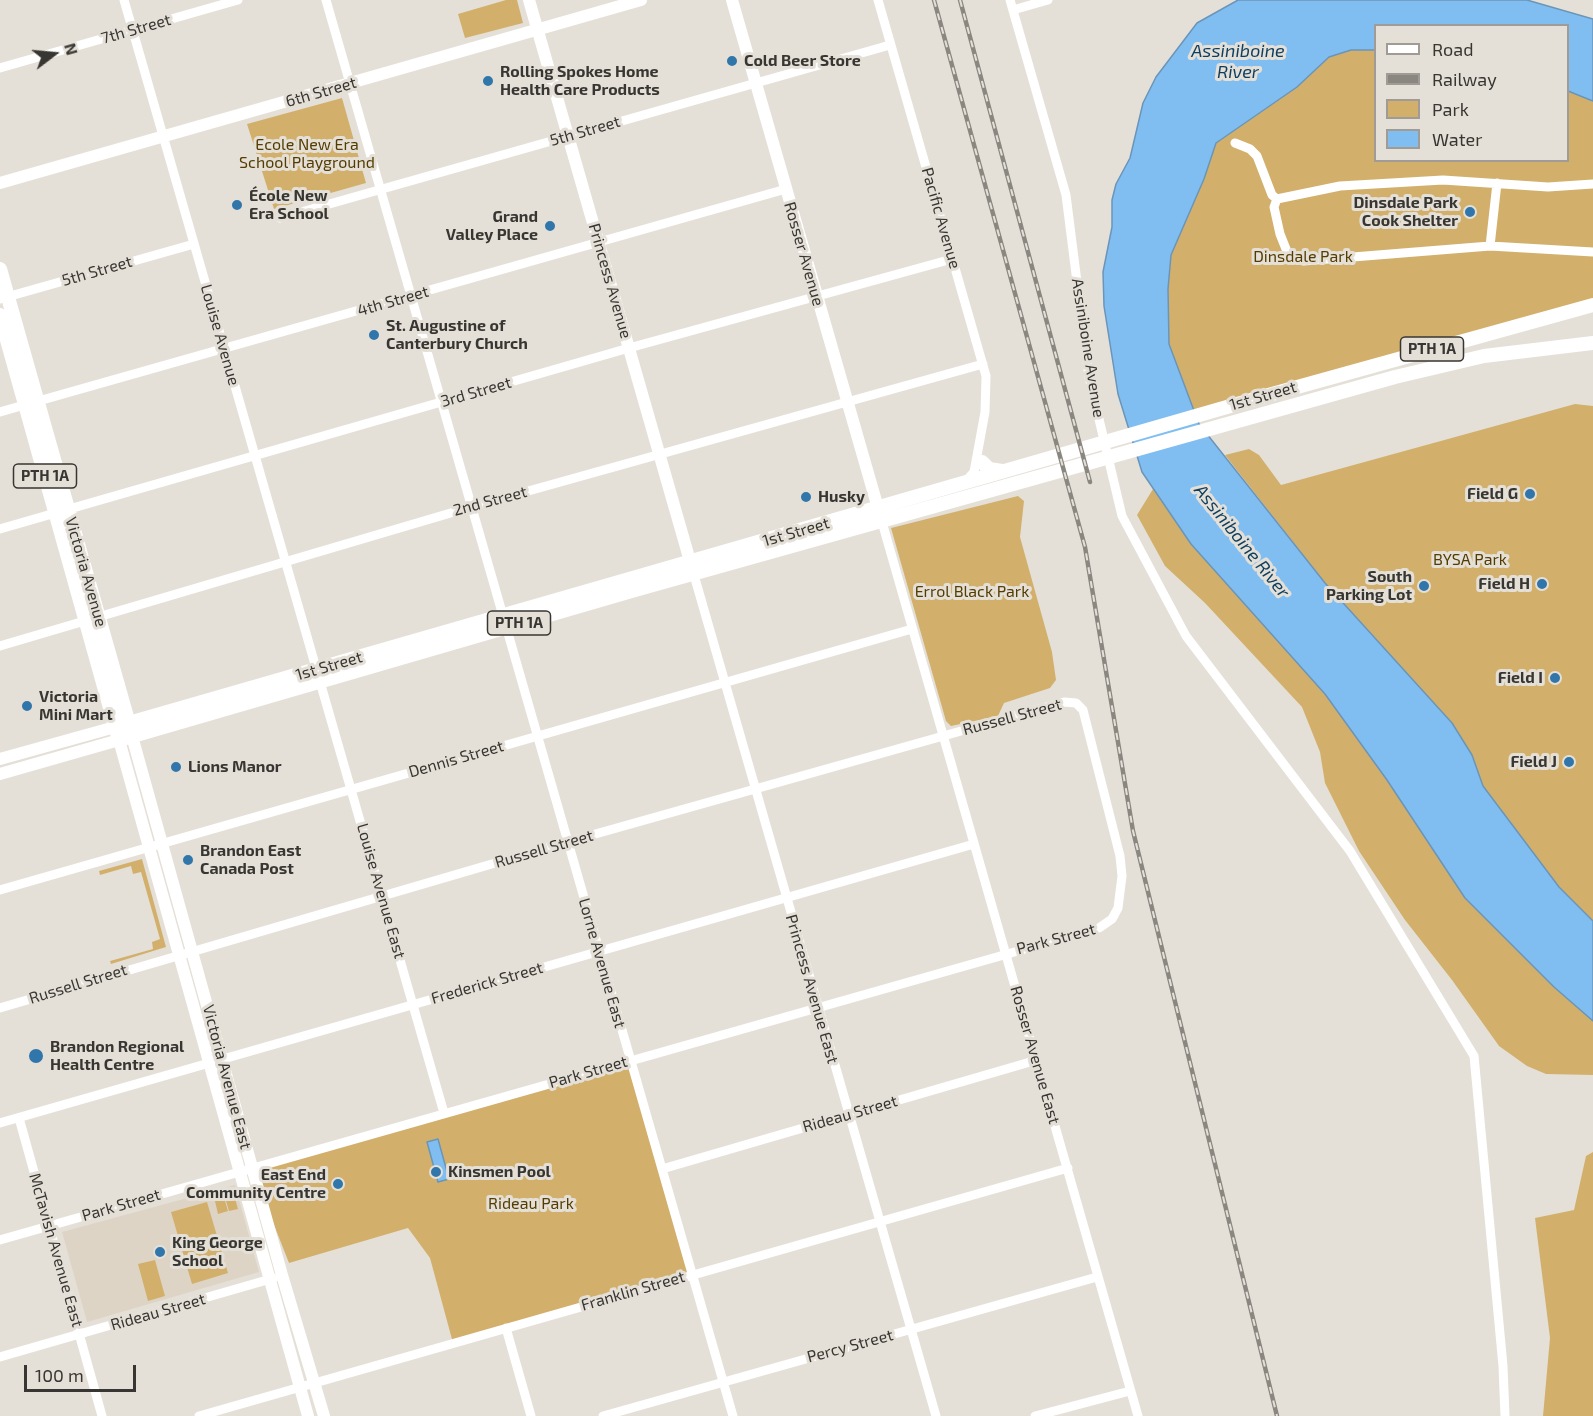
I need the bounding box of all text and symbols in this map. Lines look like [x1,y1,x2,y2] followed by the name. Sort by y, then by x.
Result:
[99,10,173,48] street label: 7th Street
[24,24,84,84] north arrow
[1374,24,1569,162] legend
[1432,38,1473,60] text: Road
[1191,40,1285,82] water label: Assiniboine River
[61,41,83,57] text: N
[744,51,861,71] place label: Cold Beer Store
[725,54,739,68] marker: Cold Beer Store
[500,62,660,100] place label: Rolling Spokes Home Health Care Products
[1432,68,1497,90] text: Railway
[283,73,359,111] street label: 6th Street
[481,74,495,88] marker: Rolling Spokes Home Health Care Products
[1432,98,1469,120] text: Park
[548,112,622,150] street label: 5th Street
[1432,128,1482,150] text: Water
[239,135,375,173] park label: Ecole New Era School Playground
[917,165,965,271] street label: Pacific Avenue
[249,186,329,224] place label: École New Era School
[1353,193,1458,231] place label: Dinsdale Park Cook Shelter
[230,198,244,212] marker: École New Era School
[780,200,828,308] street label: Rosser Avenue
[1463,205,1477,219] marker: Dinsdale Park Cook Shelter
[446,207,538,245] place label: Grand Valley Place
[543,219,557,233] marker: Grand Valley Place
[584,221,636,341] street label: Princess Avenue
[1253,247,1353,267] park label: Dinsdale Park
[60,252,134,290] street label: 5th Street
[1068,277,1108,419] street label: Assiniboine Avenue
[196,282,244,388] street label: Louise Avenue
[355,282,431,320] street label: 4th Street
[386,316,528,354] place label: St. Augustine of Canterbury Church
[367,328,381,342] marker: St. Augustine of Canterbury Church
[1400,337,1464,361] road number: PTH 1A
[439,373,513,411] street label: 3rd Street
[1227,377,1299,415] street label: 1st Street
[14,464,76,488] road number: PTH 1A
[1190,480,1294,602] water label: Assiniboine River
[451,482,529,520] street label: 2nd Street
[1467,484,1518,504] place label: Field G
[818,487,865,507] place label: Husky
[1523,487,1537,501] marker: Field G
[799,490,813,504] marker: Husky
[760,513,832,551] street label: 1st Street
[61,515,111,629] street label: Victoria Avenue
[1433,550,1507,570] park label: BYSA Park
[1326,567,1412,605] place label: South Parking Lot
[1478,574,1530,594] place label: Field H
[1535,577,1549,591] marker: Field H
[1417,579,1431,593] marker: South Parking Lot
[915,582,1029,602] park label: Errol Black Park
[488,611,550,635] road number: PTH 1A
[293,647,365,685] street label: 1st Street
[1498,668,1543,688] place label: Field I
[1548,671,1562,685] marker: Field I
[39,687,113,725] place label: Victoria Mini Mart
[961,695,1063,739] street label: Russell Street
[20,699,34,713] marker: Victoria Mini Mart
[406,736,506,782] street label: Dennis Street
[1510,752,1557,772] place label: Field J
[1562,755,1576,769] marker: Field J
[188,757,282,777] place label: Lions Manor
[169,760,183,774] marker: Lions Manor
[353,821,409,961] street label: Louise Avenue East
[493,826,595,872] street label: Russell Street
[200,841,301,879] place label: Brandon East Canada Post
[181,853,195,867] marker: Brandon East Canada Post
[574,896,630,1030] street label: Lorne Avenue East
[781,912,843,1066] street label: Princess Avenue East
[1015,919,1097,959] street label: Park Street
[429,958,545,1008] street label: Frederick Street
[27,960,129,1008] street label: Russell Street
[1006,984,1064,1126] street label: Rosser Avenue East
[198,1003,256,1151] street label: Victoria Avenue East
[50,1037,184,1075] place label: Brandon Regional Health Centre
[27,1047,45,1065] marker: Brandon Regional Health Centre
[547,1052,629,1092] street label: Park Street
[800,1091,900,1137] street label: Rideau Street
[448,1162,551,1182] place label: Kinsmen Pool
[186,1165,326,1203] place label: East End Community Centre
[429,1165,443,1179] marker: Kinsmen Pool
[25,1171,87,1329] street label: McTavish Avenue East
[331,1177,345,1191] marker: East End Community Centre
[80,1185,162,1225] street label: Park Street
[488,1194,574,1214] park label: Rideau Park
[172,1233,263,1271] place label: King George School
[153,1245,167,1259] marker: King George School
[579,1267,687,1315] street label: Franklin Street
[108,1289,208,1335] street label: Rideau Street
[805,1325,895,1367] street label: Percy Street
[27,1353,140,1391] scale bar
[35,1364,84,1386] text: 100 m

